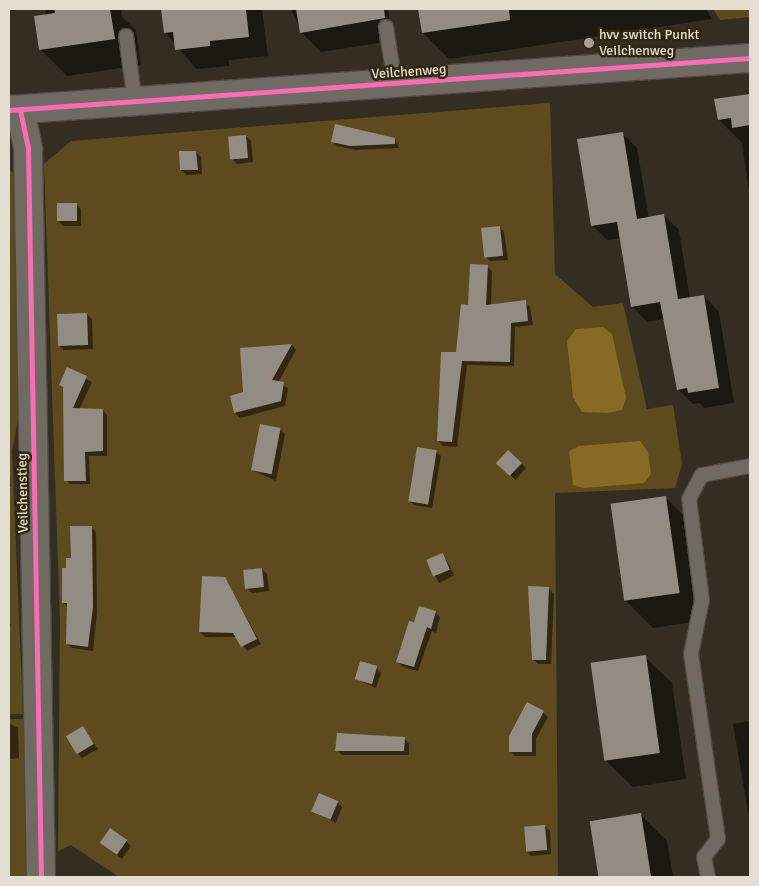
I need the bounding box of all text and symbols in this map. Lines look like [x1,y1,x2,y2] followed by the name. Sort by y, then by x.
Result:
[599,27,699,59] place label: hvv switch Punkt Veilchenweg
[583,37,595,49] marker: hvv switch Punkt Veilchenweg
[371,61,447,83] street label: Veilchenweg
[14,453,32,533] street label: Veilchenstieg

